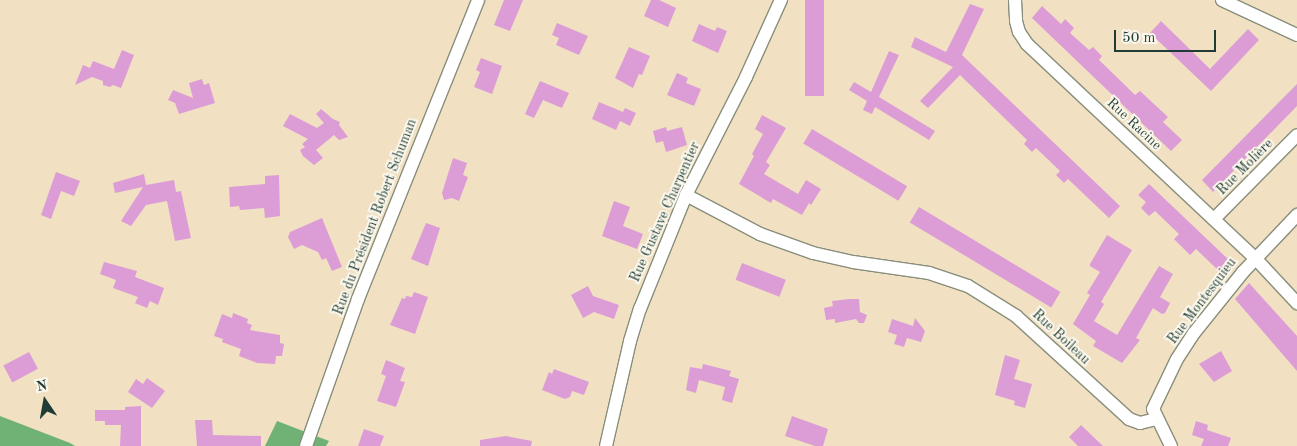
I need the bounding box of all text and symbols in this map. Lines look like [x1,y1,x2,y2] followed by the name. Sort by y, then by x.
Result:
[1117,20,1220,52] scale bar
[1122,31,1156,46] text: 50 m
[1103,94,1165,154] street label: Rue Racine
[330,116,420,318] street label: Rue du Président Robert Schuman
[1213,135,1277,199] street label: Rue Molière
[626,139,704,285] street label: Rue Gustave Charpentier
[1164,255,1240,347] street label: Rue Montesquieu
[1029,306,1093,368] street label: Rue Boileau
[20,376,70,426] north arrow
[35,378,49,394] text: N

